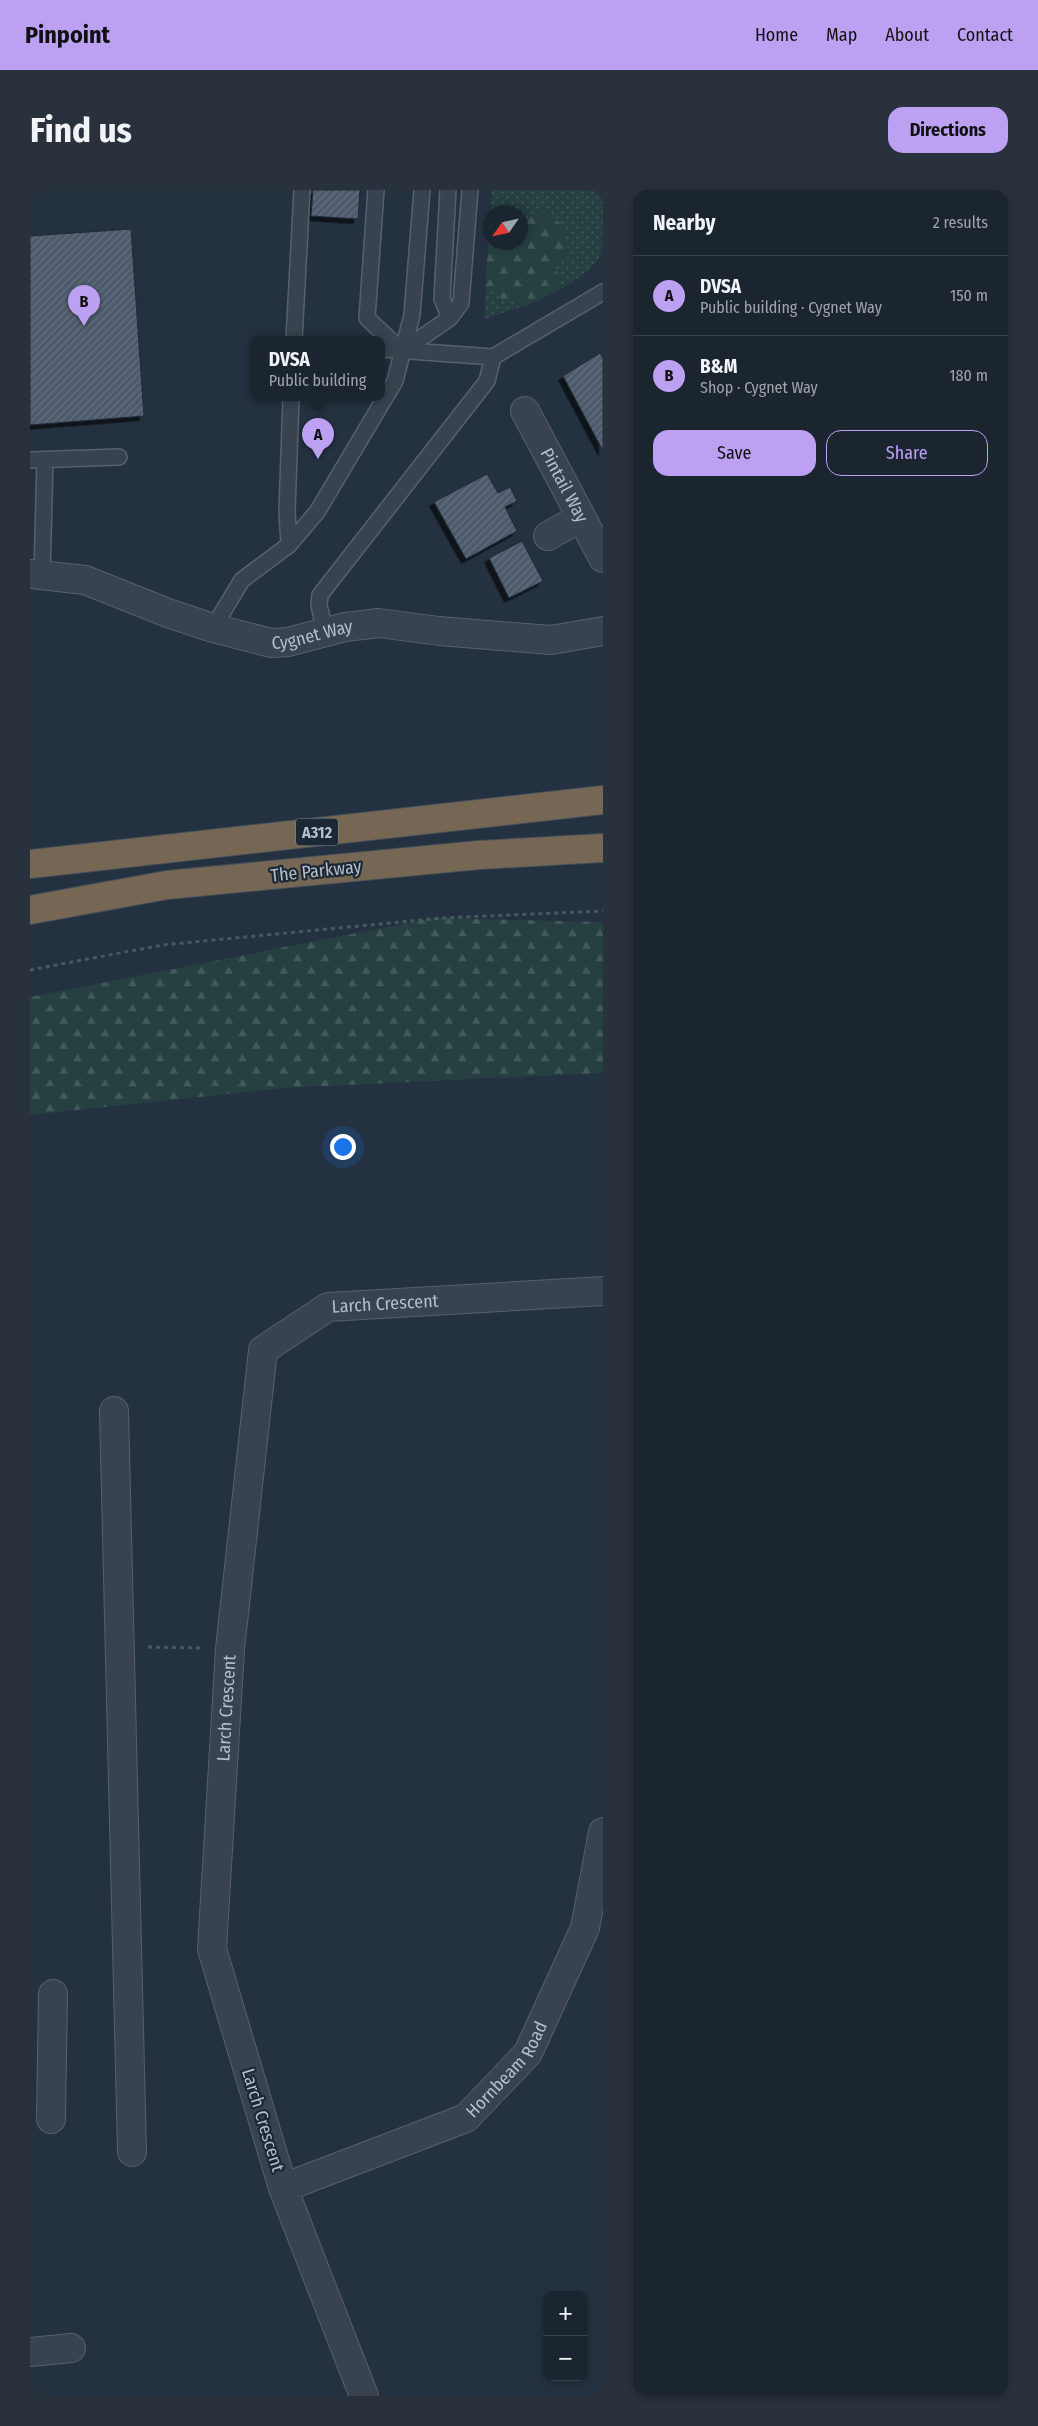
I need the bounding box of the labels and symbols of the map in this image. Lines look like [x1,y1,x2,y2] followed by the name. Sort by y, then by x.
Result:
[483,205,528,250] north arrow
[68,285,100,326] pin: B
[302,418,334,459] pin: A
[536,444,593,526] street label: Pintail Way
[271,615,354,654] street label: Cygnet Way
[296,818,338,846] road number: A312
[270,855,362,887] street label: The Parkway
[330,1134,356,1160] your location
[331,1290,439,1318] street label: Larch Crescent
[212,1654,241,1762] street label: Larch Crescent
[461,2018,552,2122] street label: Hornbeam Road
[237,2066,289,2174] street label: Larch Crescent

